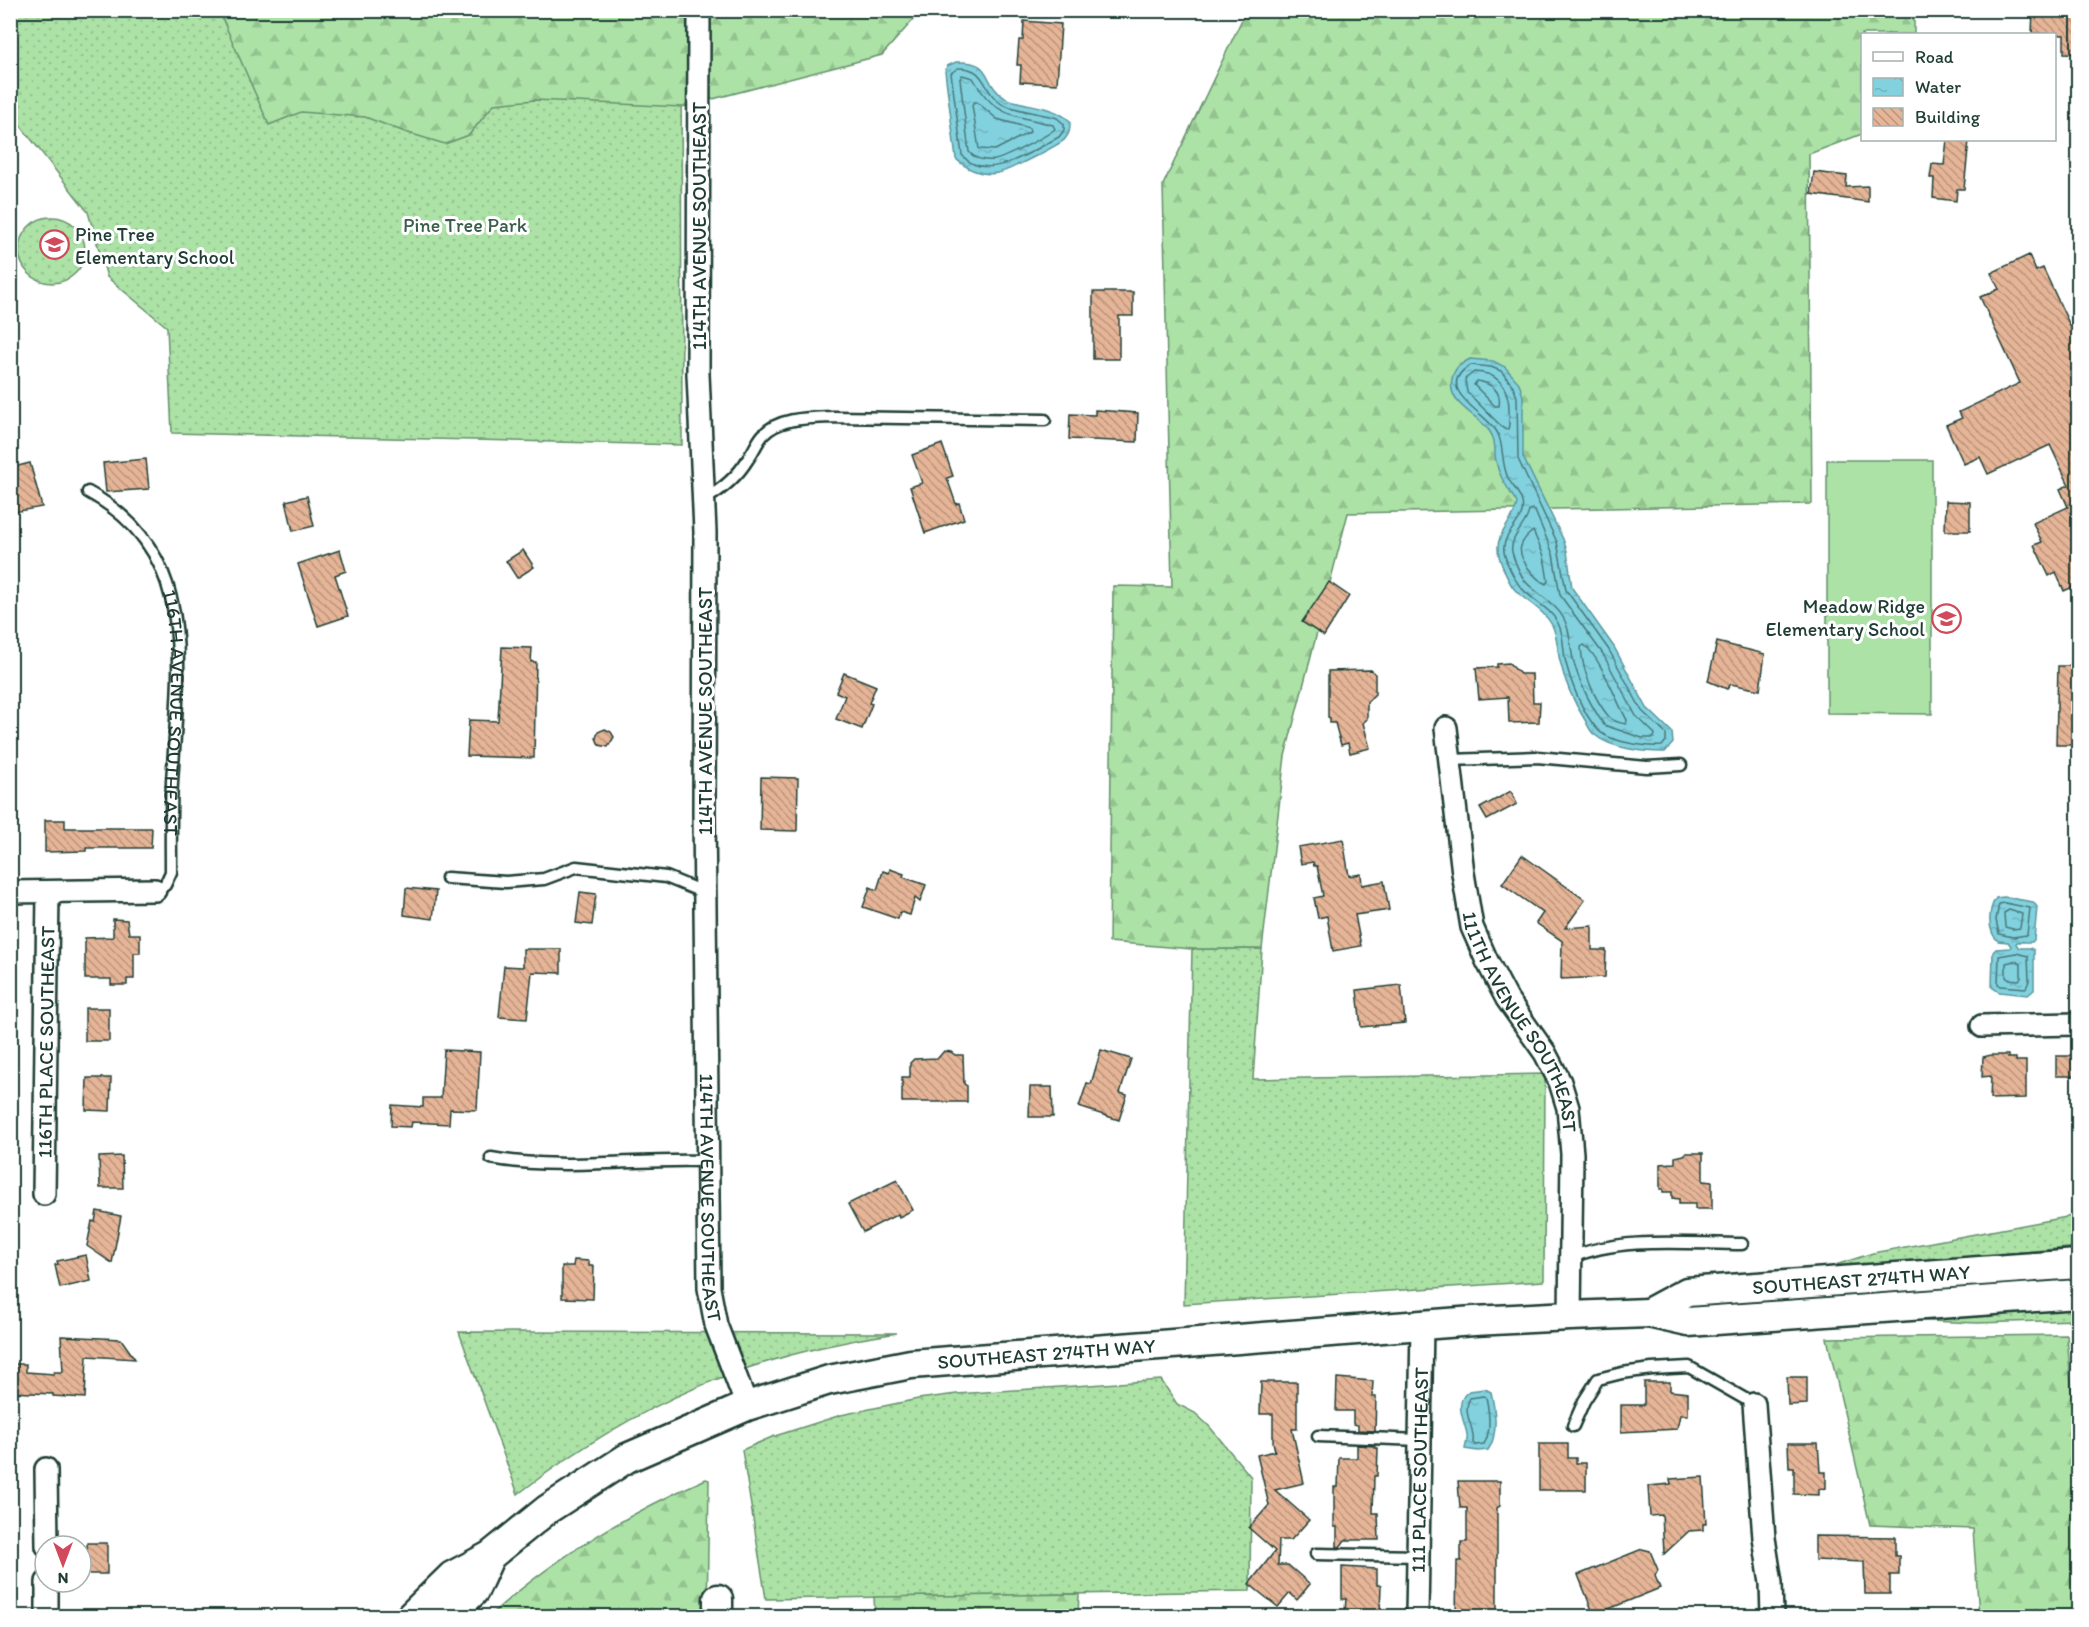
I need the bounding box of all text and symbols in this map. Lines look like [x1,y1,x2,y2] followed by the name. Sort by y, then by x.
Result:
[1861,33,2056,141] legend
[1915,46,1954,68] text: Road
[1915,76,1961,98] text: Water
[687,102,711,350] street label: 114TH AVENUE SOUTHEAST
[1915,106,1981,128] text: Building
[403,213,528,237] park label: Pine Tree Park
[75,222,235,269] place label: Pine Tree Elementary School
[38,229,70,261] school or university icon: Pine Tree Elementary School
[157,587,190,836] street label: 116TH AVENUE SOUTHEAST
[693,587,717,835] street label: 114TH AVENUE SOUTHEAST
[1766,594,1925,641] place label: Meadow Ridge Elementary School
[1930,602,1962,634] school or university icon: Meadow Ridge Elementary School
[1458,910,1582,1133] street label: 111TH AVENUE SOUTHEAST
[32,926,60,1158] street label: 116TH PLACE SOUTHEAST
[695,1073,727,1324] street label: 114TH AVENUE SOUTHEAST
[1752,1260,1972,1299] street label: SOUTHEAST 274TH WAY
[937,1333,1157,1374] street label: SOUTHEAST 274TH WAY
[1406,1367,1433,1573] street label: 111 PLACE SOUTHEAST
[33,1534,93,1594] north arrow
[58,1569,68,1588] text: N

